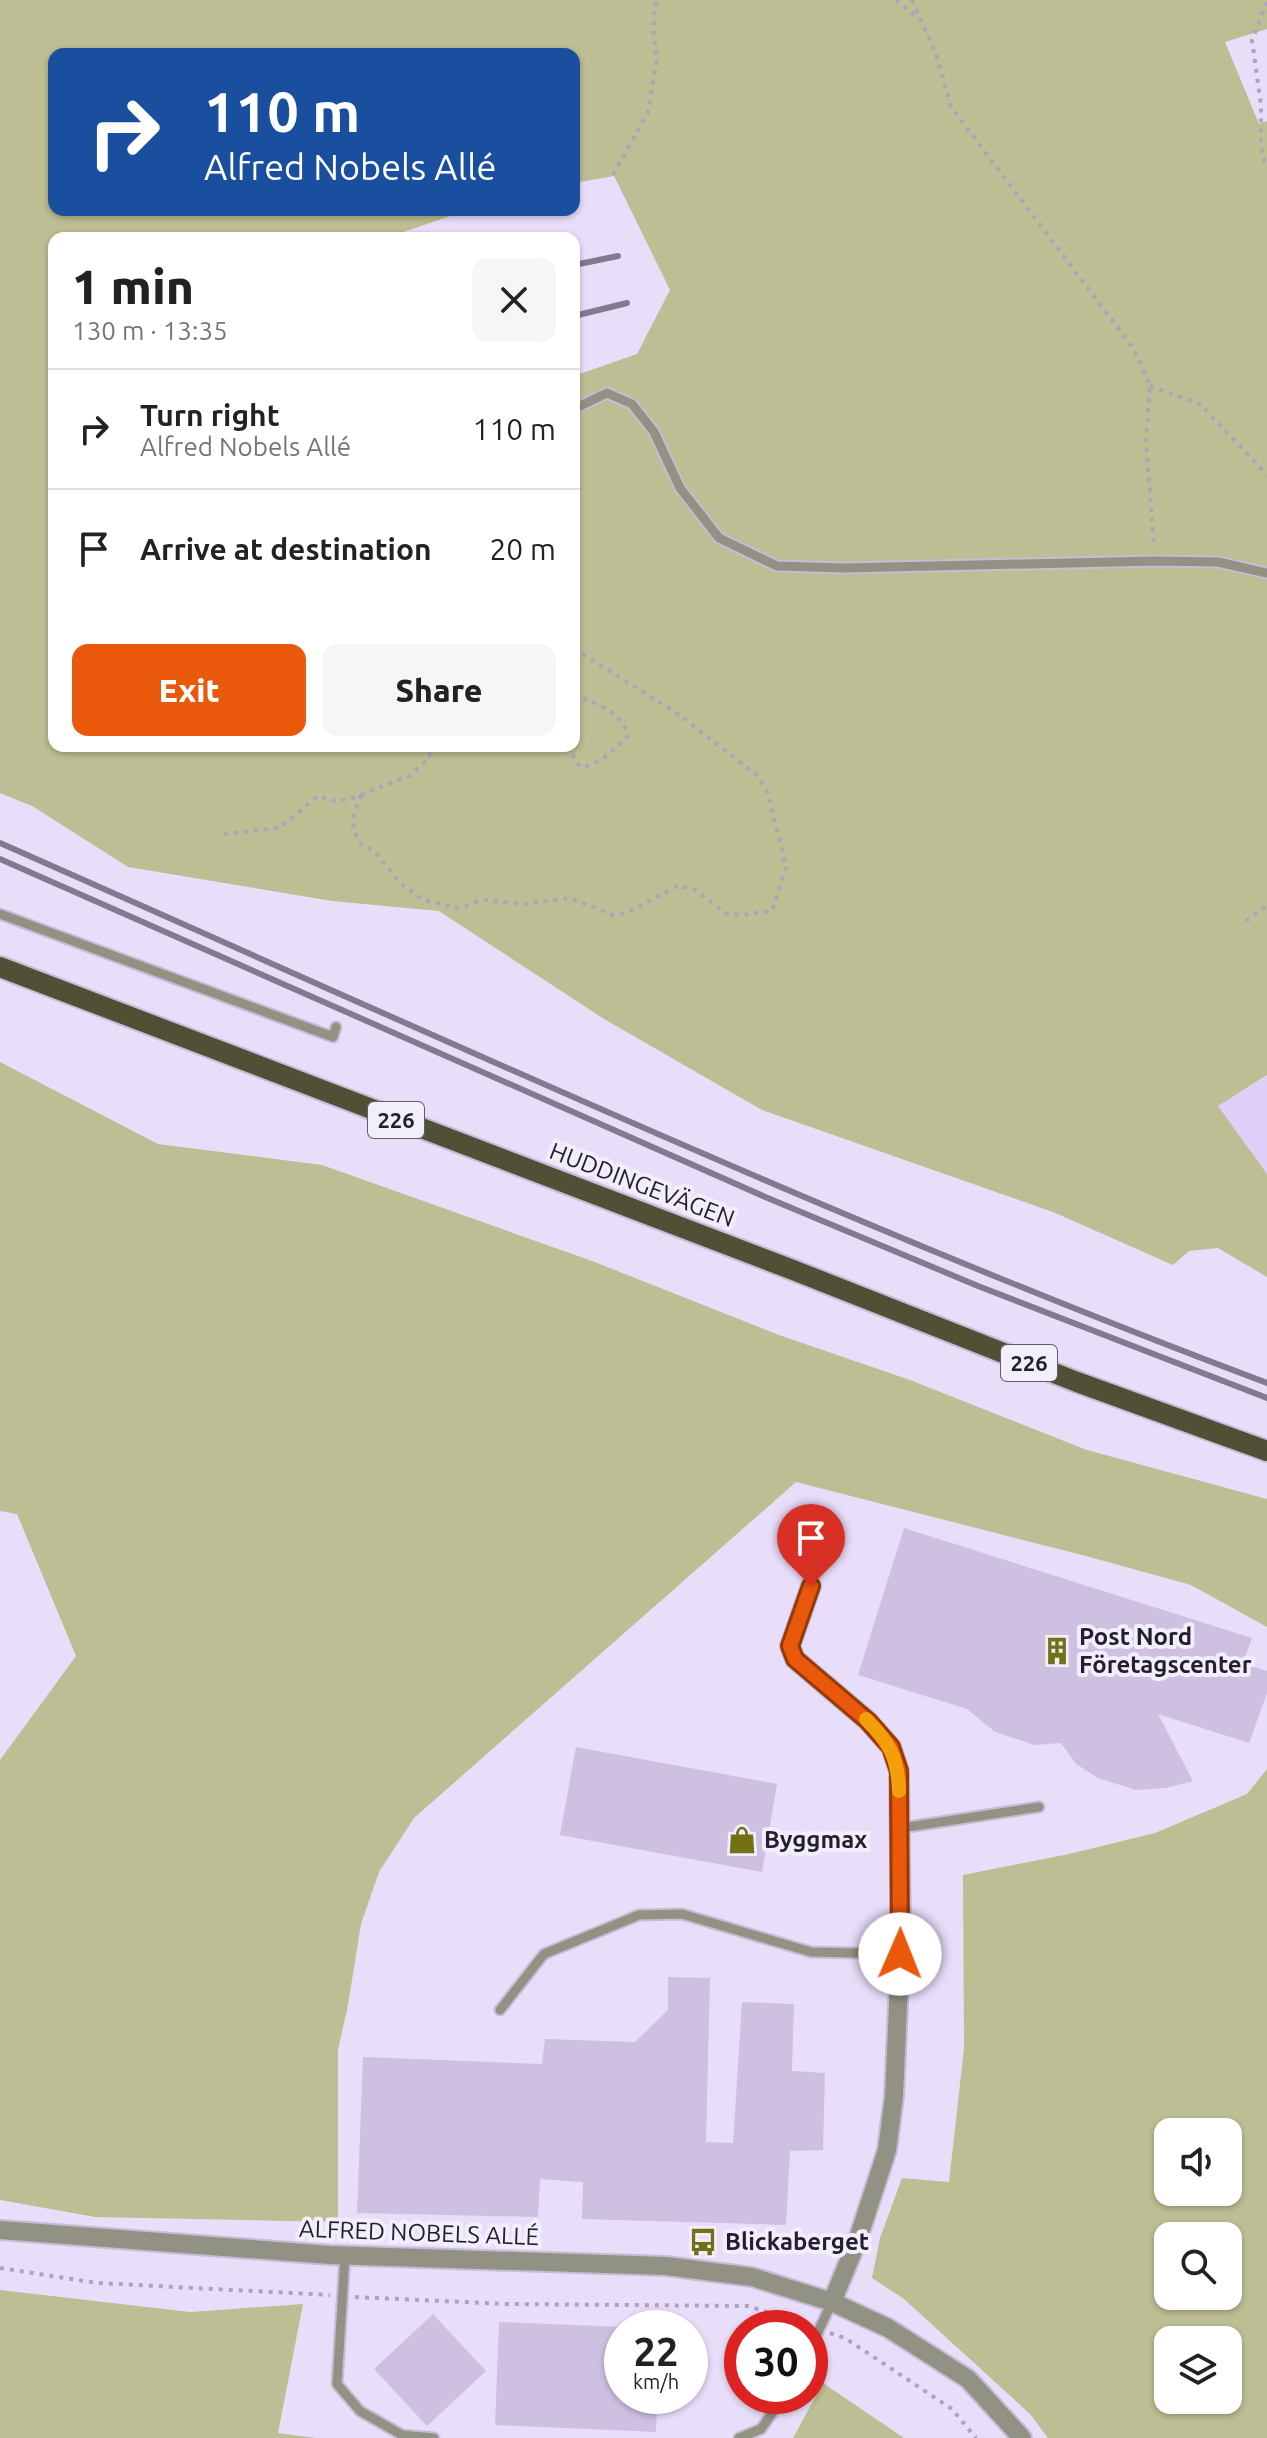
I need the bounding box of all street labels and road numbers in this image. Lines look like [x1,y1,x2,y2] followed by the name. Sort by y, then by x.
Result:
[368,1102,424,1138] road number: 226
[546,1137,738,1232] street label: HUDDINGEVÄGEN
[1001,1345,1057,1381] road number: 226
[299,2214,539,2250] street label: ALFRED NOBELS ALLÉ

